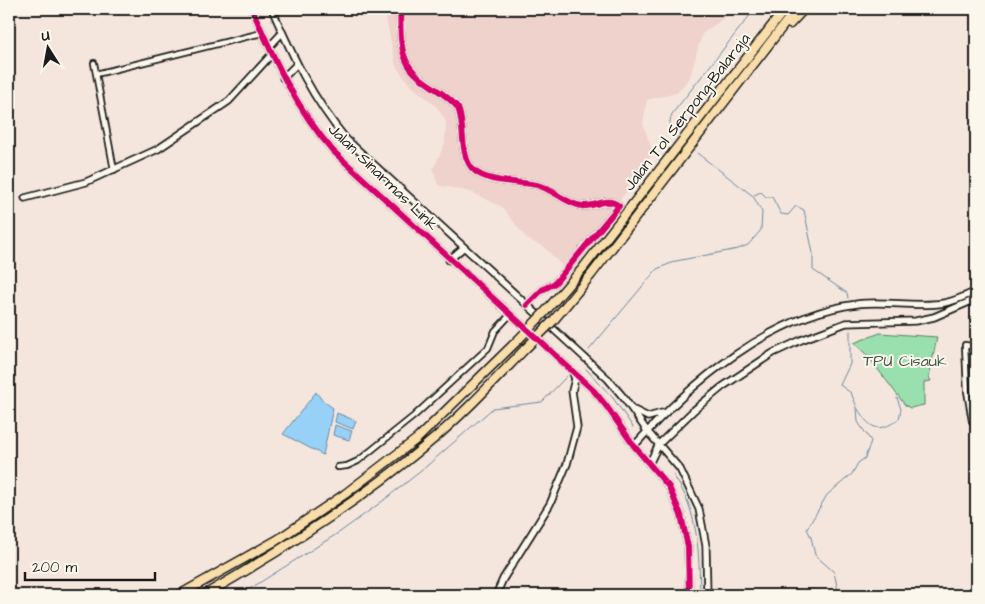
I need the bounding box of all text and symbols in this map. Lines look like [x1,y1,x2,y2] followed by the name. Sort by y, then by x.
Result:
[22,22,72,72] north arrow
[40,26,52,47] text: U
[618,29,756,196] street label: Jalan Tol Serpong–Balaraja
[323,118,443,236] street label: Jalan Sinarmas Link
[863,350,947,372] park label: TPU Cisauk
[25,549,155,581] scale bar
[32,557,78,578] text: 200 m

